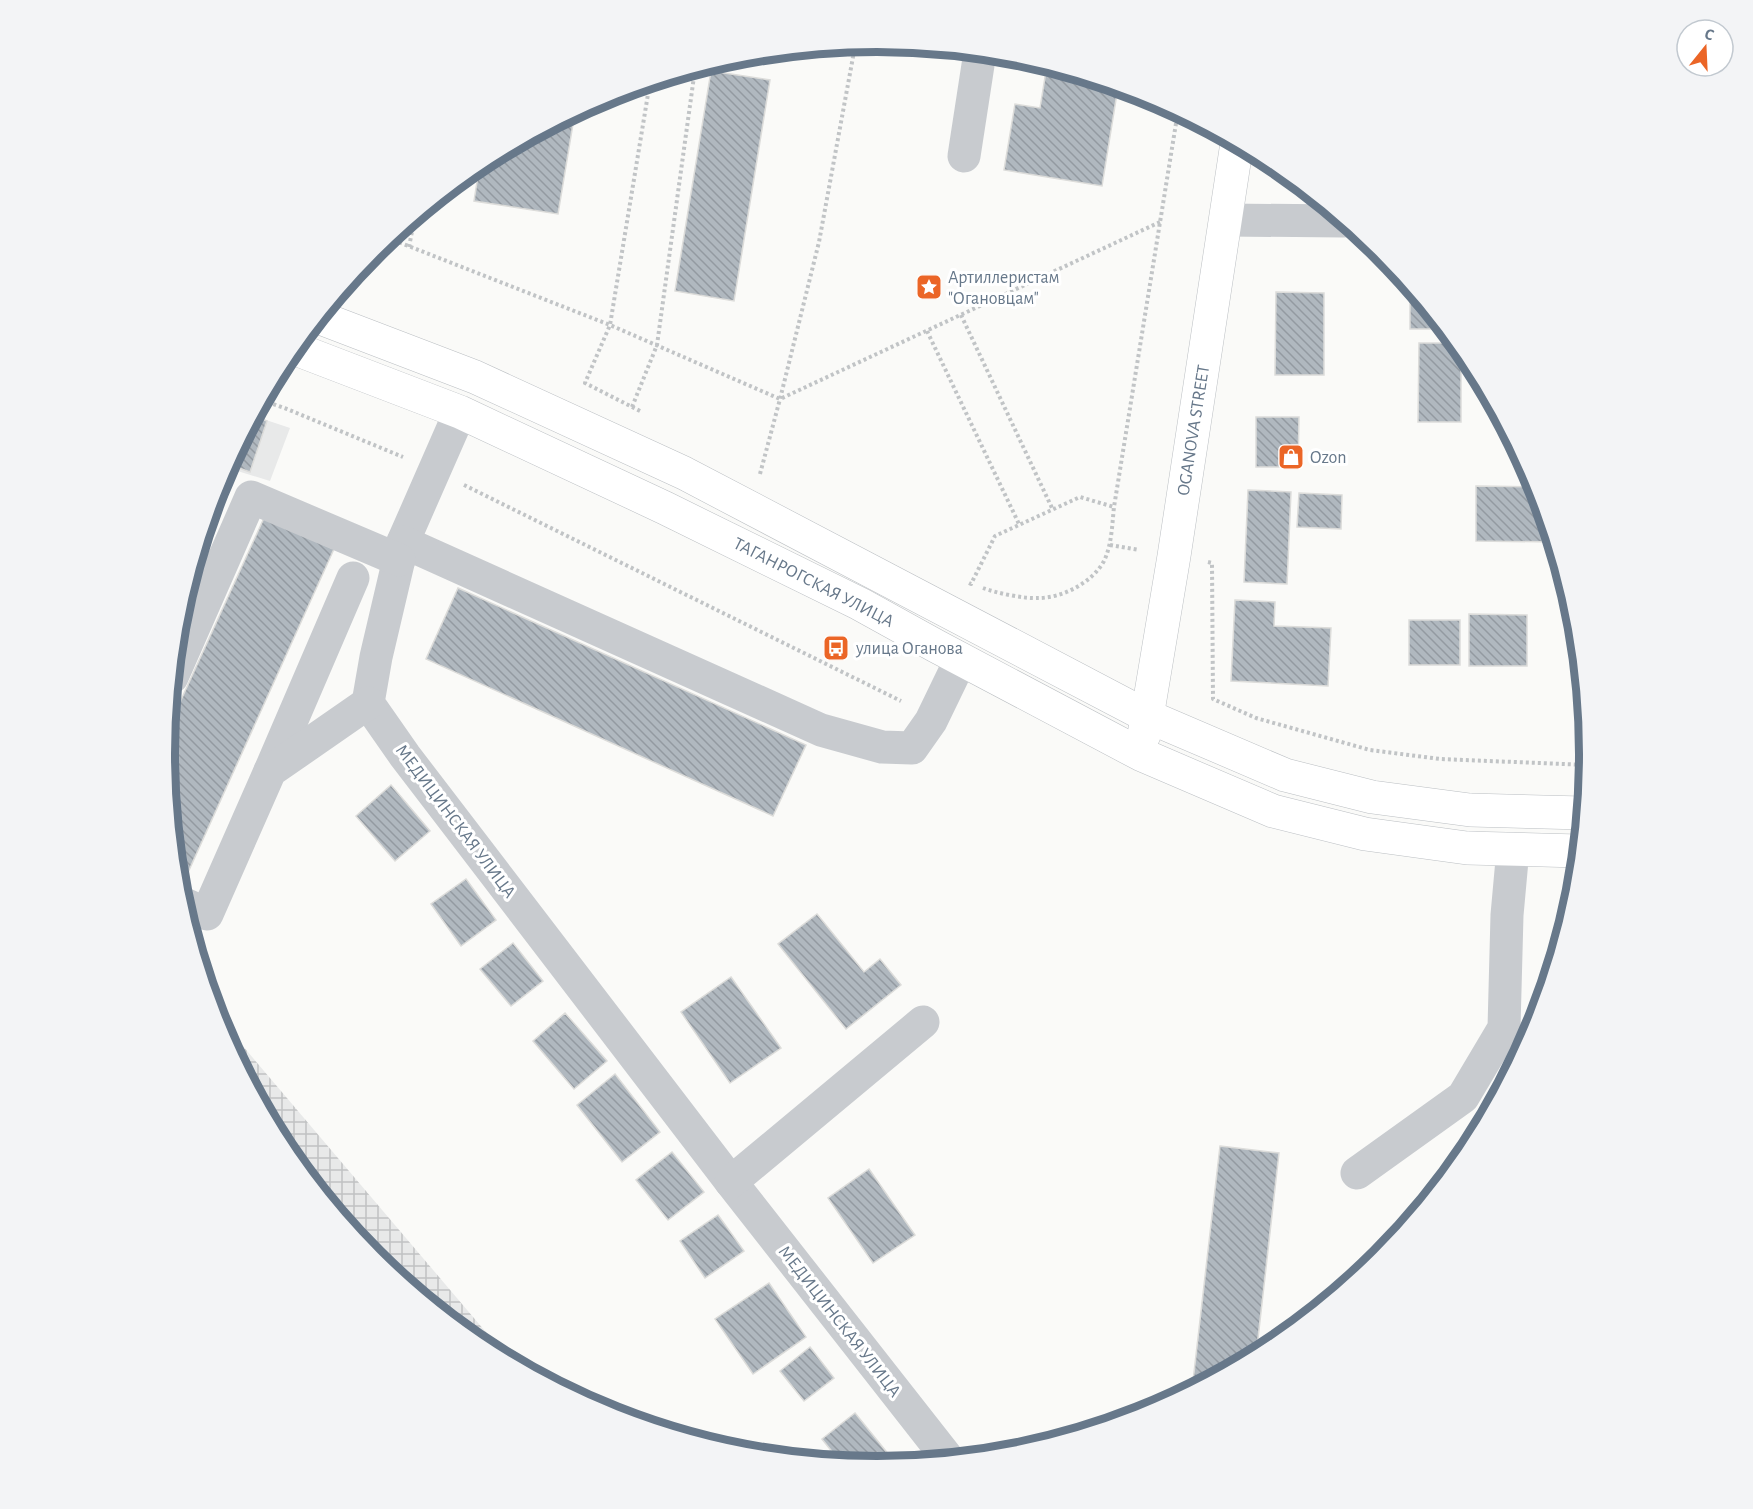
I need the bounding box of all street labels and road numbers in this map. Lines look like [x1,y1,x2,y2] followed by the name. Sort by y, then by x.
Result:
[1175,363,1213,497] street label: OGANOVA STREET
[731,535,897,631] street label: ТАГАНРОГСКАЯ УЛИЦА
[392,742,519,902] street label: МЕДИЦИНСКАЯ УЛИЦА
[775,1243,904,1401] street label: МЕДИЦИНСКАЯ УЛИЦА

